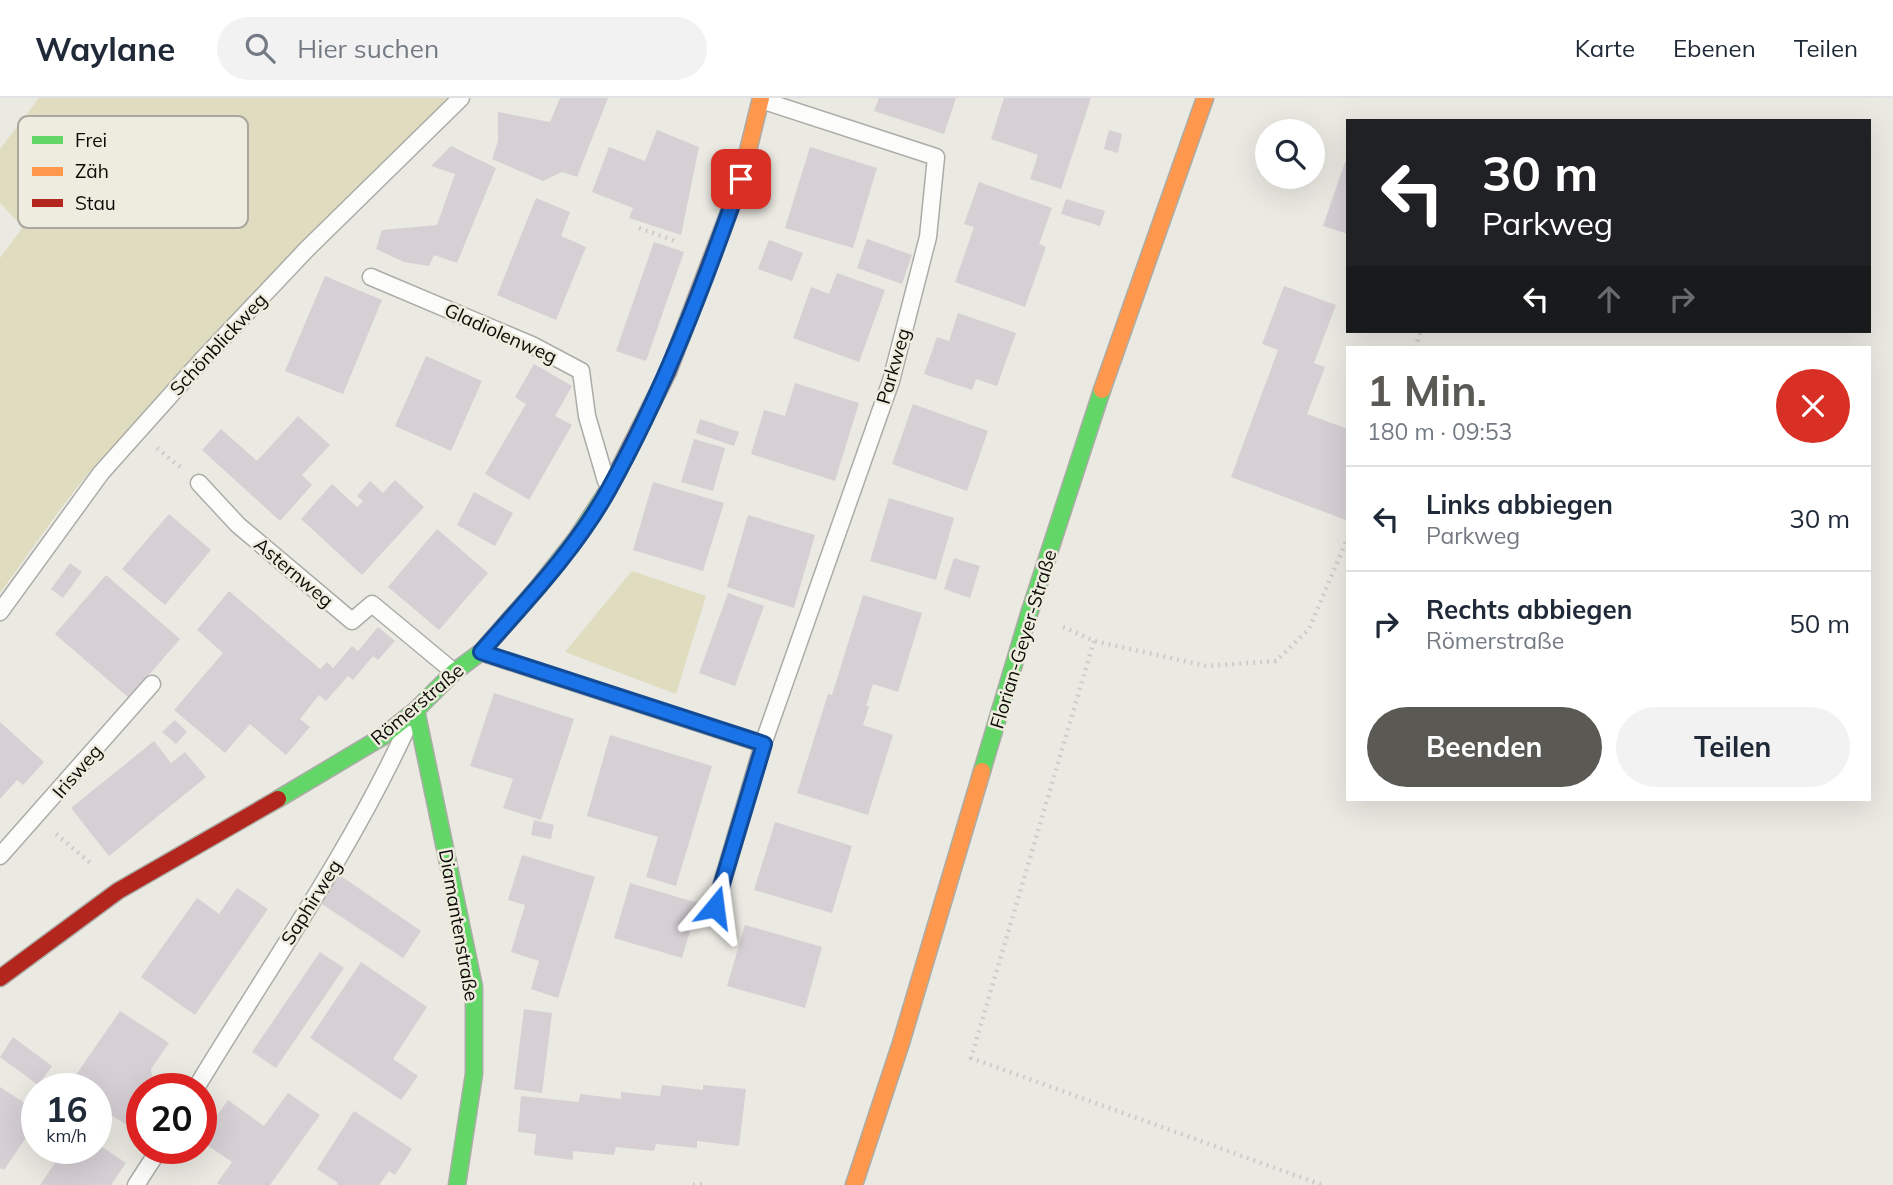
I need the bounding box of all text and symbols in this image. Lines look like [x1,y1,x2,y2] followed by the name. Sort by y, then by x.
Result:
[217,17,707,80] search box
[35,28,175,69] text: Waylane
[241,29,279,67] icon: search
[297,32,439,65] text: Hier suchen
[1575,33,1635,63] text: Karte
[1673,33,1756,63] text: Ebenen
[1794,33,1858,63] text: Teilen
[18,116,248,228] legend
[1255,119,1325,189] map controls
[1255,119,1325,189] button: search
[75,128,107,152] text: Frei
[1482,142,1598,203] text: 30 m
[1367,147,1458,238] icon: left
[711,149,771,209] pin
[75,159,109,183] text: Zäh
[722,160,760,198] icon: arrive
[75,191,116,215] text: Stau
[1482,203,1613,243] text: Parkweg
[1517,280,1555,318] icon: left
[1590,280,1628,318] icon: ahead
[1663,280,1701,318] icon: right
[164,288,272,400] street label: Schönblickweg
[441,297,561,369] street label: Gladiolenweg
[871,325,915,407] street label: Parkweg
[1367,364,1487,417] text: 1 Min.
[1776,369,1850,443] button: close
[1367,417,1512,446] text: 180 m · 09:53
[1426,488,1613,521] text: Links abbiegen
[1367,500,1405,538] icon: left
[1789,502,1850,535] text: 30 m
[1426,521,1520,550] text: Parkweg
[249,532,339,612] street label: Asternweg
[984,547,1062,731] street label: Florian-Geyer-Straße
[1426,593,1632,626] text: Rechts abbiegen
[1367,605,1405,643] icon: right
[1789,607,1850,640] text: 50 m
[1426,626,1564,655] text: Römerstraße
[366,658,468,750] street label: Römerstraße
[1367,707,1602,787] button: Beenden
[1616,707,1850,787] button: Teilen
[47,739,107,803] street label: Irisweg
[434,847,484,1003] street label: Diamantenstraße
[275,855,347,949] street label: Saphirweg
[678,870,752,944] position arrow
[126,1073,217,1164] speed limit sign: 20
[45,1087,88,1131] text: 16
[46,1124,87,1147] text: km/h

